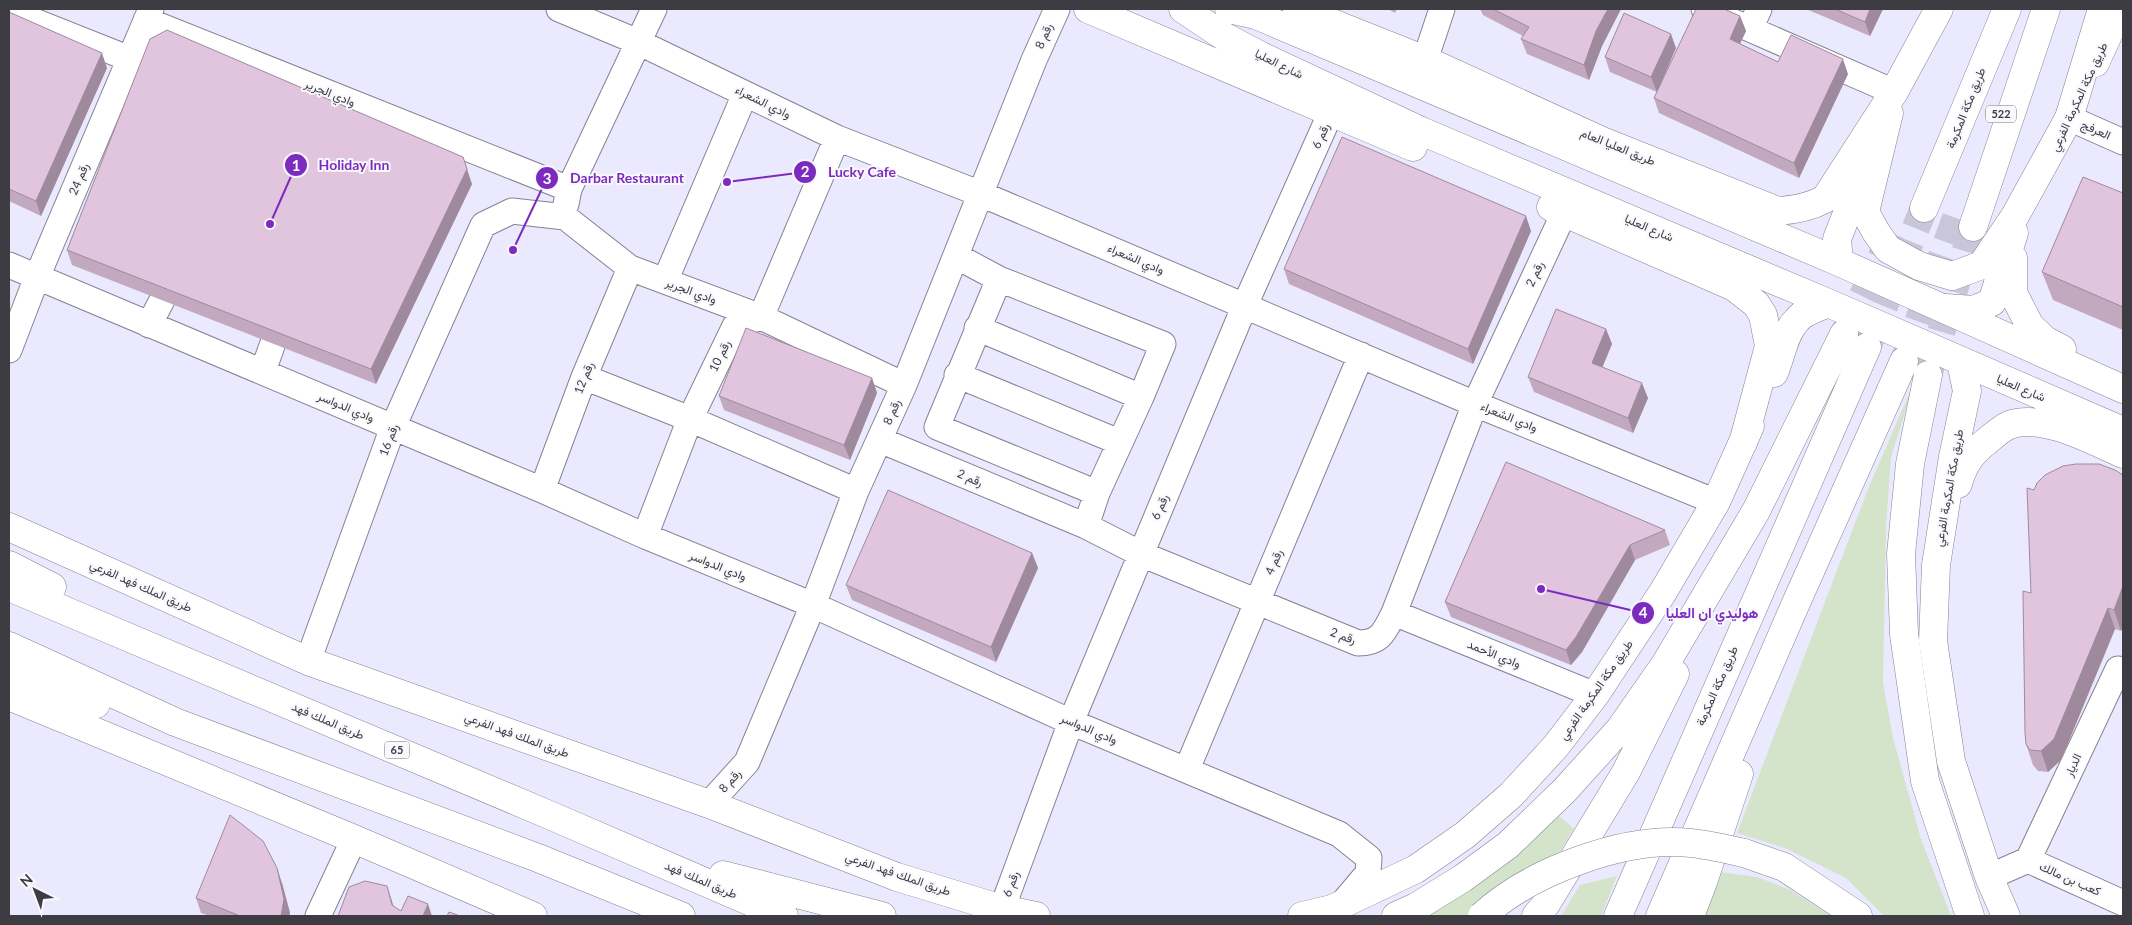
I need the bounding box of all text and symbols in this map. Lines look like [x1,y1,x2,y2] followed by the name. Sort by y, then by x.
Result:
[1031,21,1057,51] street label: رقم 8
[2047,40,2113,155] street label: طريق مكة المكرمة الفرعي
[1252,45,1306,83] street label: شارع العليا
[1942,65,1990,151] street label: طريق مكة المكرمة
[301,75,358,112] street label: وادي الجرير
[732,82,794,124] street label: وادي الشعراء
[1986,106,2016,122] road number: 522
[2078,116,2113,144] street label: العرفج
[1308,121,1334,151] street label: رقم 6
[1578,125,1658,169] street label: طريق العليا العام
[283,151,399,180] callout: Holiday Inn
[292,156,300,174] text: 1
[319,156,389,173] text: Holiday Inn
[793,158,906,187] callout: Lucky Cafe
[65,161,93,197] street label: رقم 24
[801,162,810,180] text: 2
[828,163,897,180] text: Lucky Cafe
[535,164,694,193] callout: Darbar Restaurant
[543,169,551,187] text: 3
[570,169,685,186] text: Darbar Restaurant
[1622,211,1676,246] street label: شارع العليا
[1104,240,1167,280] street label: وادي الشعراء
[1522,259,1548,289] street label: رقم 2
[662,274,719,310] street label: وادي الجرير
[705,337,735,375] street label: رقم 10
[570,360,598,396] street label: رقم 12
[1994,371,2048,406] street label: شارع العليا
[313,387,377,428] street label: وادي الدواسر
[879,397,905,427] street label: رقم 8
[1477,398,1540,438] street label: وادي الشعراء
[376,422,402,458] street label: رقم 16
[1931,428,1969,548] street label: طريق مكة المكرمة الفرعي
[955,465,985,491] street label: رقم 2
[1147,492,1173,522] street label: رقم 6
[685,547,749,587] street label: وادي الدواسر
[1261,547,1287,577] street label: رقم 4
[87,556,195,618] street label: طريق الملك فهد الفرعي
[1631,598,1769,627] callout: هوليدي ان العليا
[1639,603,1648,621] text: 4
[1666,604,1758,625] text: هوليدي ان العليا
[1328,624,1358,648] street label: رقم 2
[1464,636,1523,674] street label: وادي الأحمد
[1555,637,1638,744] street label: طريق مكة المكرمة الفرعي
[1692,643,1742,728] street label: طريق مكة المكرمة
[289,699,367,744] street label: طريق الملك فهد
[462,709,572,763] street label: طريق الملك فهد الفرعي
[1056,709,1120,750] street label: وادي الدواسر
[384,742,410,758] road number: 65
[2060,751,2085,780] street label: الديار
[715,766,745,796] street label: رقم 8
[843,848,953,901] street label: طريق الملك فهد الفرعي
[662,858,740,903] street label: طريق الملك فهد
[2037,858,2103,900] street label: كعب بن مالك
[10,865,60,915] north arrow
[999,869,1023,899] street label: رقم 6
[16,870,36,890] text: N

